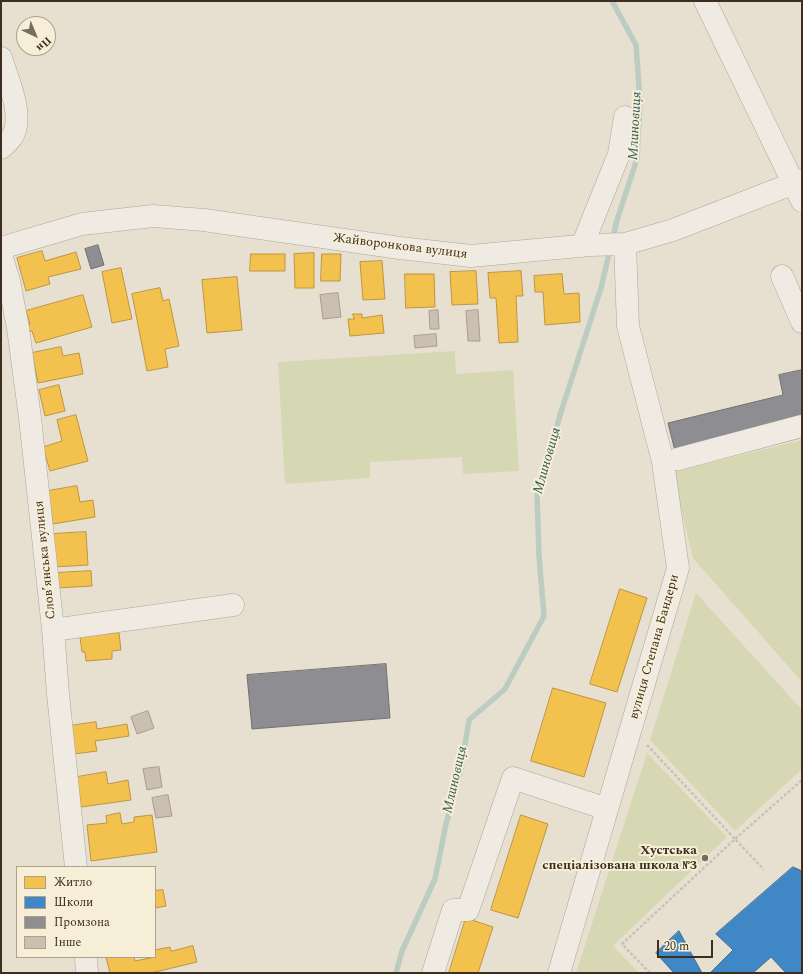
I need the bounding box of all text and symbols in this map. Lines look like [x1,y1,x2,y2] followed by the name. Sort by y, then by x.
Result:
[16,16,56,56] north arrow
[32,33,56,56] text: Пн
[626,91,646,161] water label: Млиновиця
[332,231,468,263] street label: Жайворонкова вулиця
[530,426,566,496] water label: Млиновиця
[32,500,60,620] street label: Словʼянська вулиця
[627,573,683,721] street label: вулиця Степана Бандери
[440,745,472,815] water label: Млиновиця
[542,843,697,874] place label: Хустська спеціалізована школа №3
[700,853,710,863] marker: Хустська спеціалізована школа №3
[16,866,156,958] legend
[54,873,92,892] text: Житло
[54,893,93,912] text: Школи
[54,913,110,932] text: Промзона
[659,932,715,958] scale bar
[54,933,81,952] text: Інше
[664,937,689,956] text: 20 m

